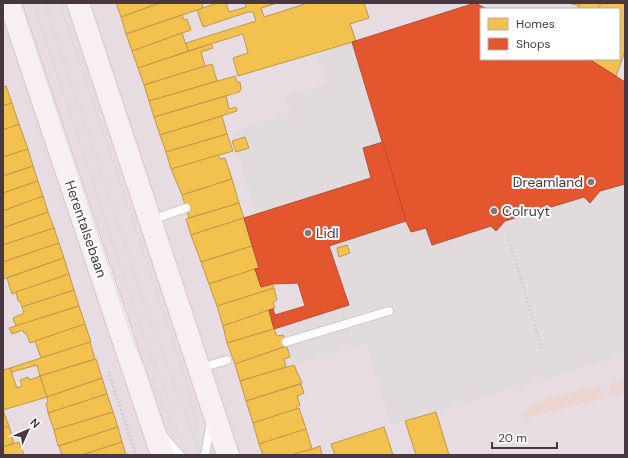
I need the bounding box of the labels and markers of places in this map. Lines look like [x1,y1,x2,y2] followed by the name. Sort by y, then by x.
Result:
[513,173,583,191] place label: Dreamland
[586,177,596,187] marker: Dreamland
[502,202,550,220] place label: Colruyt
[489,206,499,216] marker: Colruyt
[316,224,339,242] place label: Lidl
[303,228,313,238] marker: Lidl

